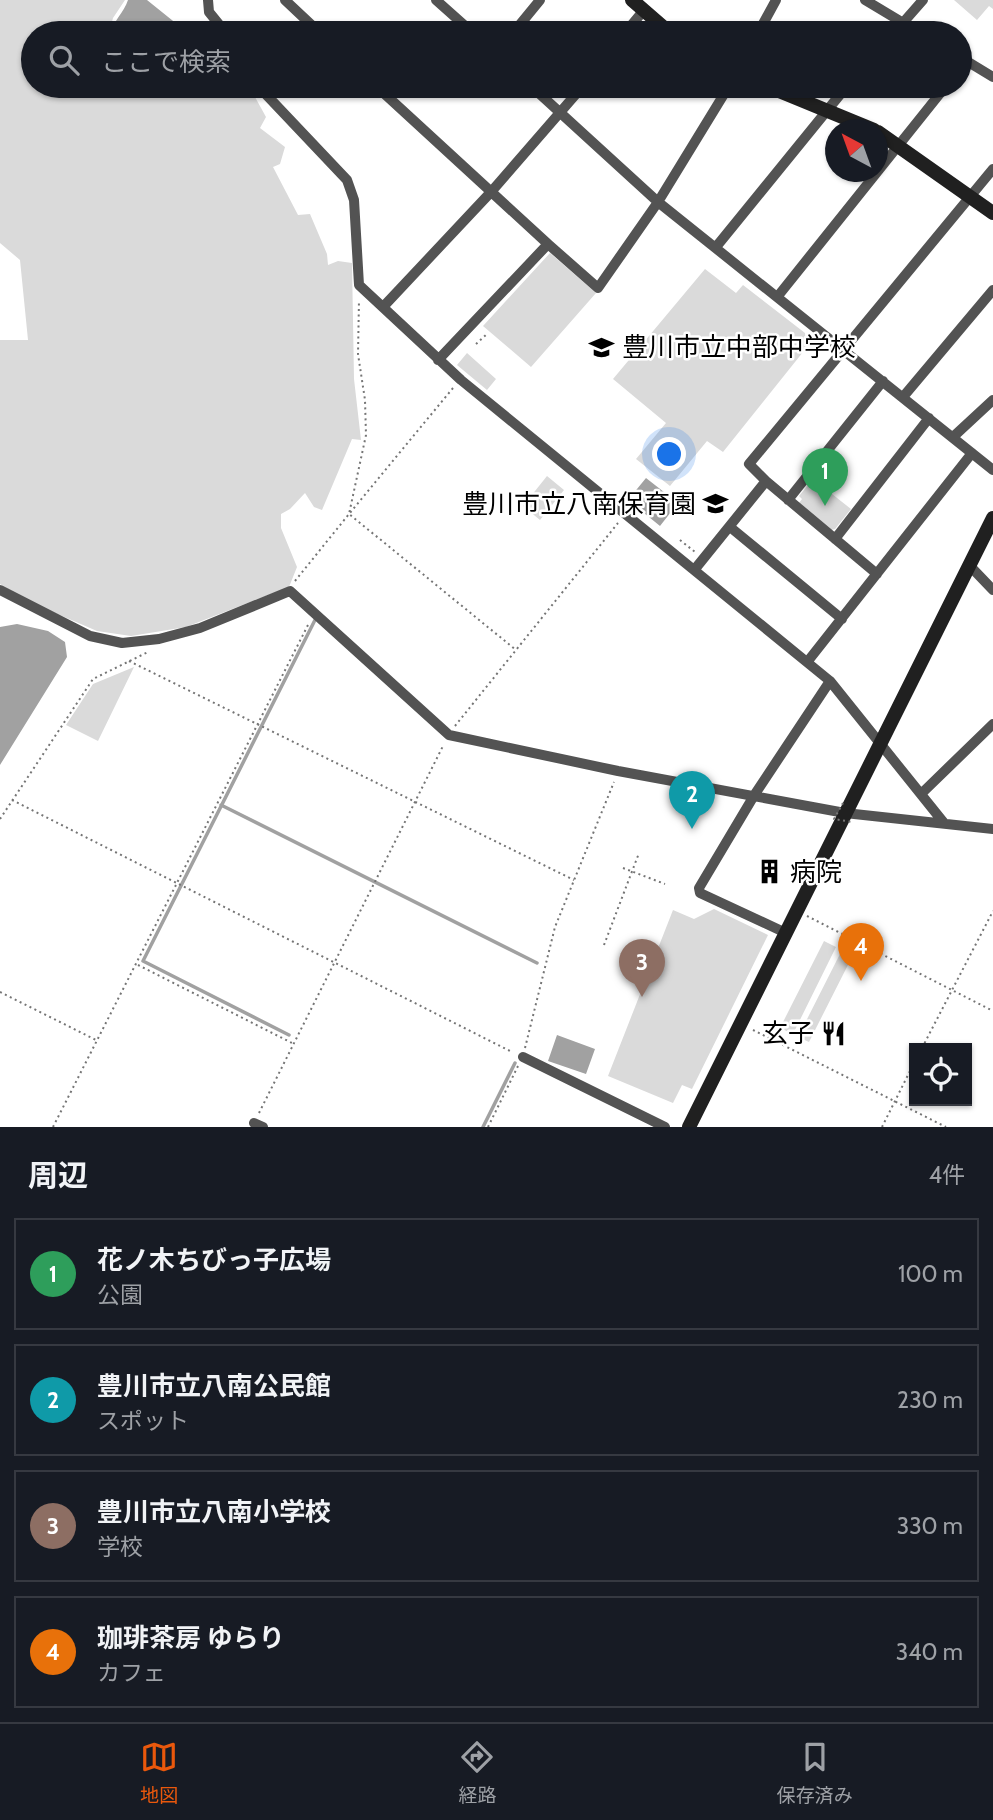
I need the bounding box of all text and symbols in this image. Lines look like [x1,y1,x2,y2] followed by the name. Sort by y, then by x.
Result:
[21,21,972,98] search box
[45,41,83,79] icon: search
[101,46,231,78] text: ここで検索
[825,119,888,182] north arrow
[622,331,856,363] place label: 豊川市立中部中学校
[588,333,616,361] school or university icon: 豊川市立中部中学校
[652,437,686,471] your location
[802,448,848,506] pin: 1
[462,488,696,520] place label: 豊川市立八南保育園
[702,490,730,518] school or university icon: 豊川市立八南保育園
[669,771,715,829] pin: 2
[790,856,842,888] place label: 病院
[756,858,784,886] building icon: 病院
[838,923,884,981] pin: 4
[619,939,665,997] pin: 3
[762,1017,814,1049] place label: 玄子
[820,1019,848,1047] restaurant icon: 玄子
[909,1043,972,1106] map controls
[909,1043,972,1106] button: locate
[28,1157,88,1194] text: 周辺
[929,1161,965,1189] text: 4件
[97,1244,331,1276] text: 花ノ木ちびっ子広場
[49,1260,57,1288] text: 1
[898,1260,963,1288] text: 100 m
[97,1281,143,1309] text: 公園
[97,1370,331,1402] text: 豊川市立八南公民館
[47,1386,59,1414] text: 2
[897,1386,963,1414] text: 230 m
[97,1407,189,1435] text: スポット
[97,1496,331,1528] text: 豊川市立八南小学校
[47,1512,59,1540] text: 3
[897,1512,963,1540] text: 330 m
[97,1533,143,1561] text: 学校
[97,1622,285,1654] text: 珈琲茶房 ゆらり
[46,1638,60,1666] text: 4
[896,1638,963,1666] text: 340 m
[97,1659,166,1687] text: カフェ
[140,1738,178,1807] tab: 地図
[458,1738,497,1807] tab: 経路
[777,1738,853,1807] tab: 保存済み

